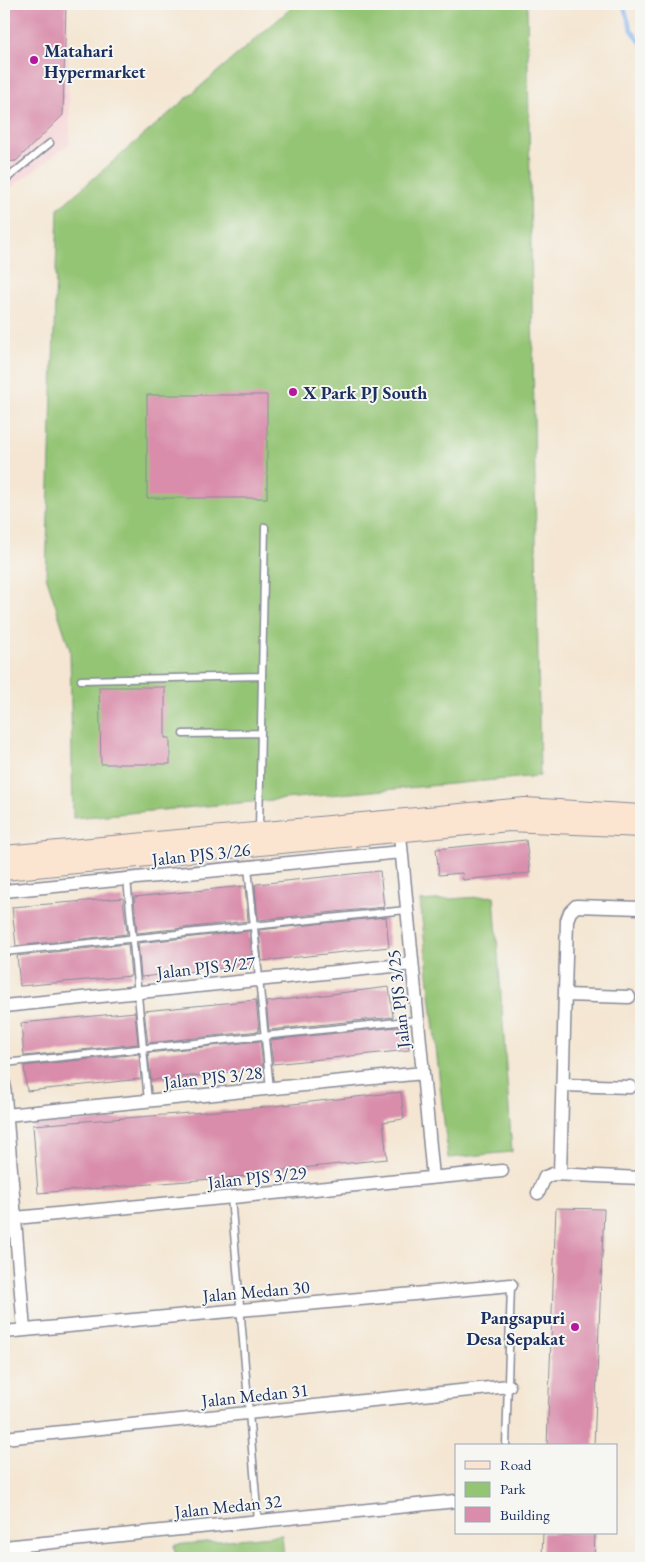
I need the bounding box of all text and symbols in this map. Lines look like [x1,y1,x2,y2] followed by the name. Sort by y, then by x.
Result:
[44,39,146,83] place label: Matahari Hypermarket
[28,54,40,66] marker: Matahari Hypermarket
[302,381,427,404] place label: X Park PJ South
[287,386,299,398] marker: X Park PJ South
[149,837,252,871] street label: Jalan PJS 3/26
[381,949,415,1051] street label: Jalan PJS 3/25
[154,950,257,984] street label: Jalan PJS 3/27
[161,1060,263,1094] street label: Jalan PJS 3/28
[205,1160,308,1194] street label: Jalan PJS 3/29
[200,1275,311,1307] street label: Jalan Medan 30
[466,1306,566,1350] place label: Pangsapuri Desa Sepakat
[569,1321,581,1333] marker: Pangsapuri Desa Sepakat
[198,1378,310,1412] street label: Jalan Medan 31
[455,1444,618,1534] legend
[500,1455,532,1474] text: Road
[500,1479,527,1498] text: Park
[171,1489,283,1523] street label: Jalan Medan 32
[500,1505,550,1524] text: Building

